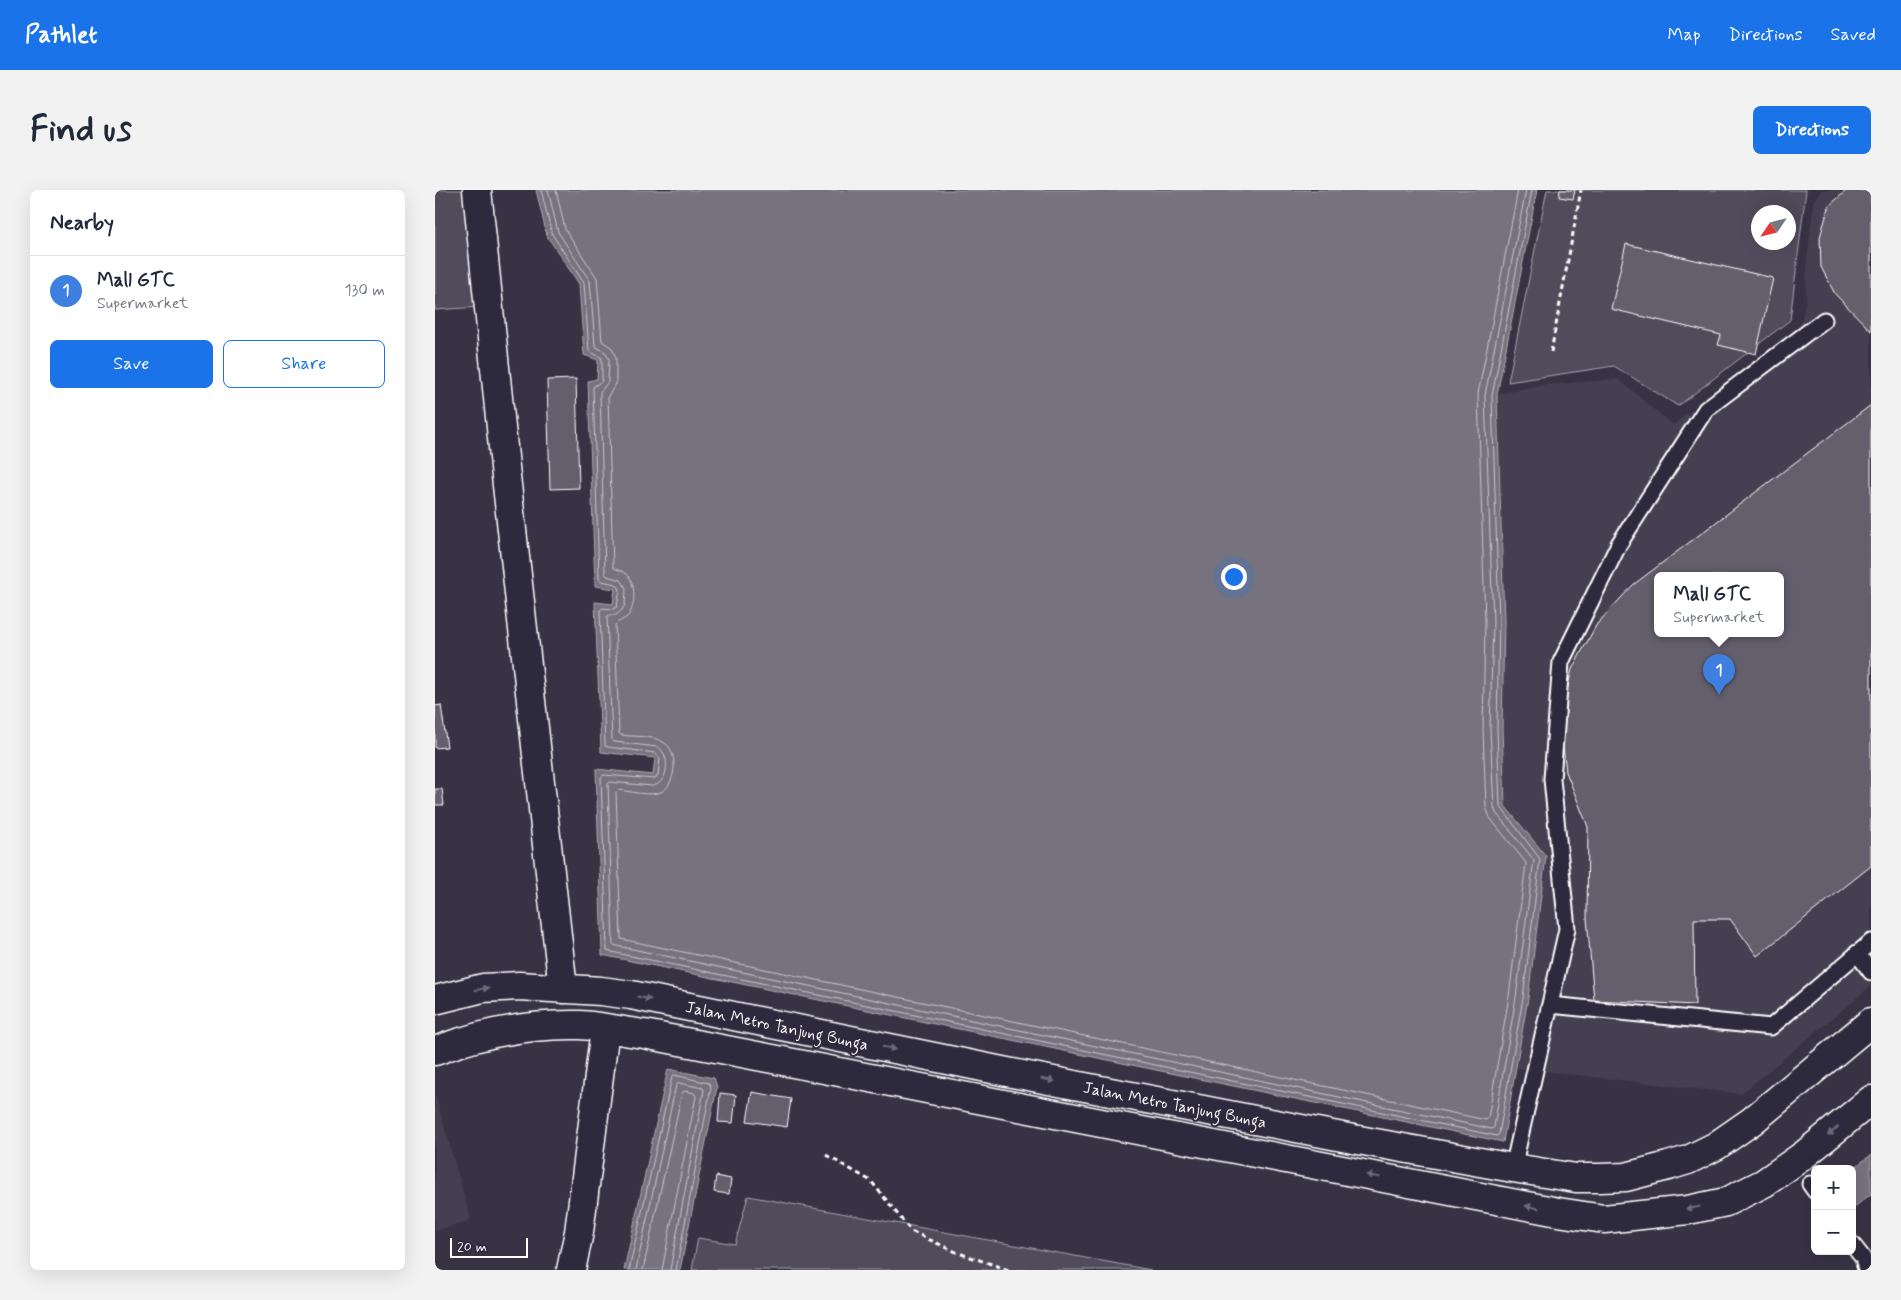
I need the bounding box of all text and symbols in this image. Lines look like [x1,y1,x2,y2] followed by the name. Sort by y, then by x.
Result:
[25,20,97,51] text: Pathlet
[1668,23,1701,47] text: Map
[1729,23,1803,47] text: Directions
[1831,23,1876,47] text: Saved
[1753,106,1871,154] button: Directions
[30,107,132,153] text: Find us
[1751,205,1796,250] north arrow
[50,209,114,237] text: Nearby
[97,268,175,293] text: Mall GTC
[62,280,70,301] text: 1
[344,280,385,301] text: 130 m
[97,293,188,314] text: Supermarket
[50,340,213,388] button: Save
[223,340,385,388] button: Share
[1221,564,1247,590] your location
[1654,572,1784,637] popup
[1673,582,1751,607] text: Mall GTC
[1673,607,1765,628] text: Supermarket
[1703,654,1735,695] pin: 1
[475,985,491,993] one-way arrow
[636,994,652,1002] one-way arrow
[683,997,870,1057] street label: Jalan Metro Tanjung Bunga
[881,1044,897,1052] one-way arrow
[1041,1076,1056,1084] one-way arrow
[1081,1077,1268,1135] street label: Jalan Metro Tanjung Bunga
[1827,1126,1840,1137] one-way arrow
[1811,1165,1856,1255] map controls
[1811,1165,1856,1210] button: +
[1364,1172,1380,1180] one-way arrow
[1524,1203,1540,1211] one-way arrow
[1685,1205,1701,1213] one-way arrow
[1811,1210,1856,1255] button: −
[450,1235,527,1258] scale bar
[457,1238,487,1256] text: 20 m

